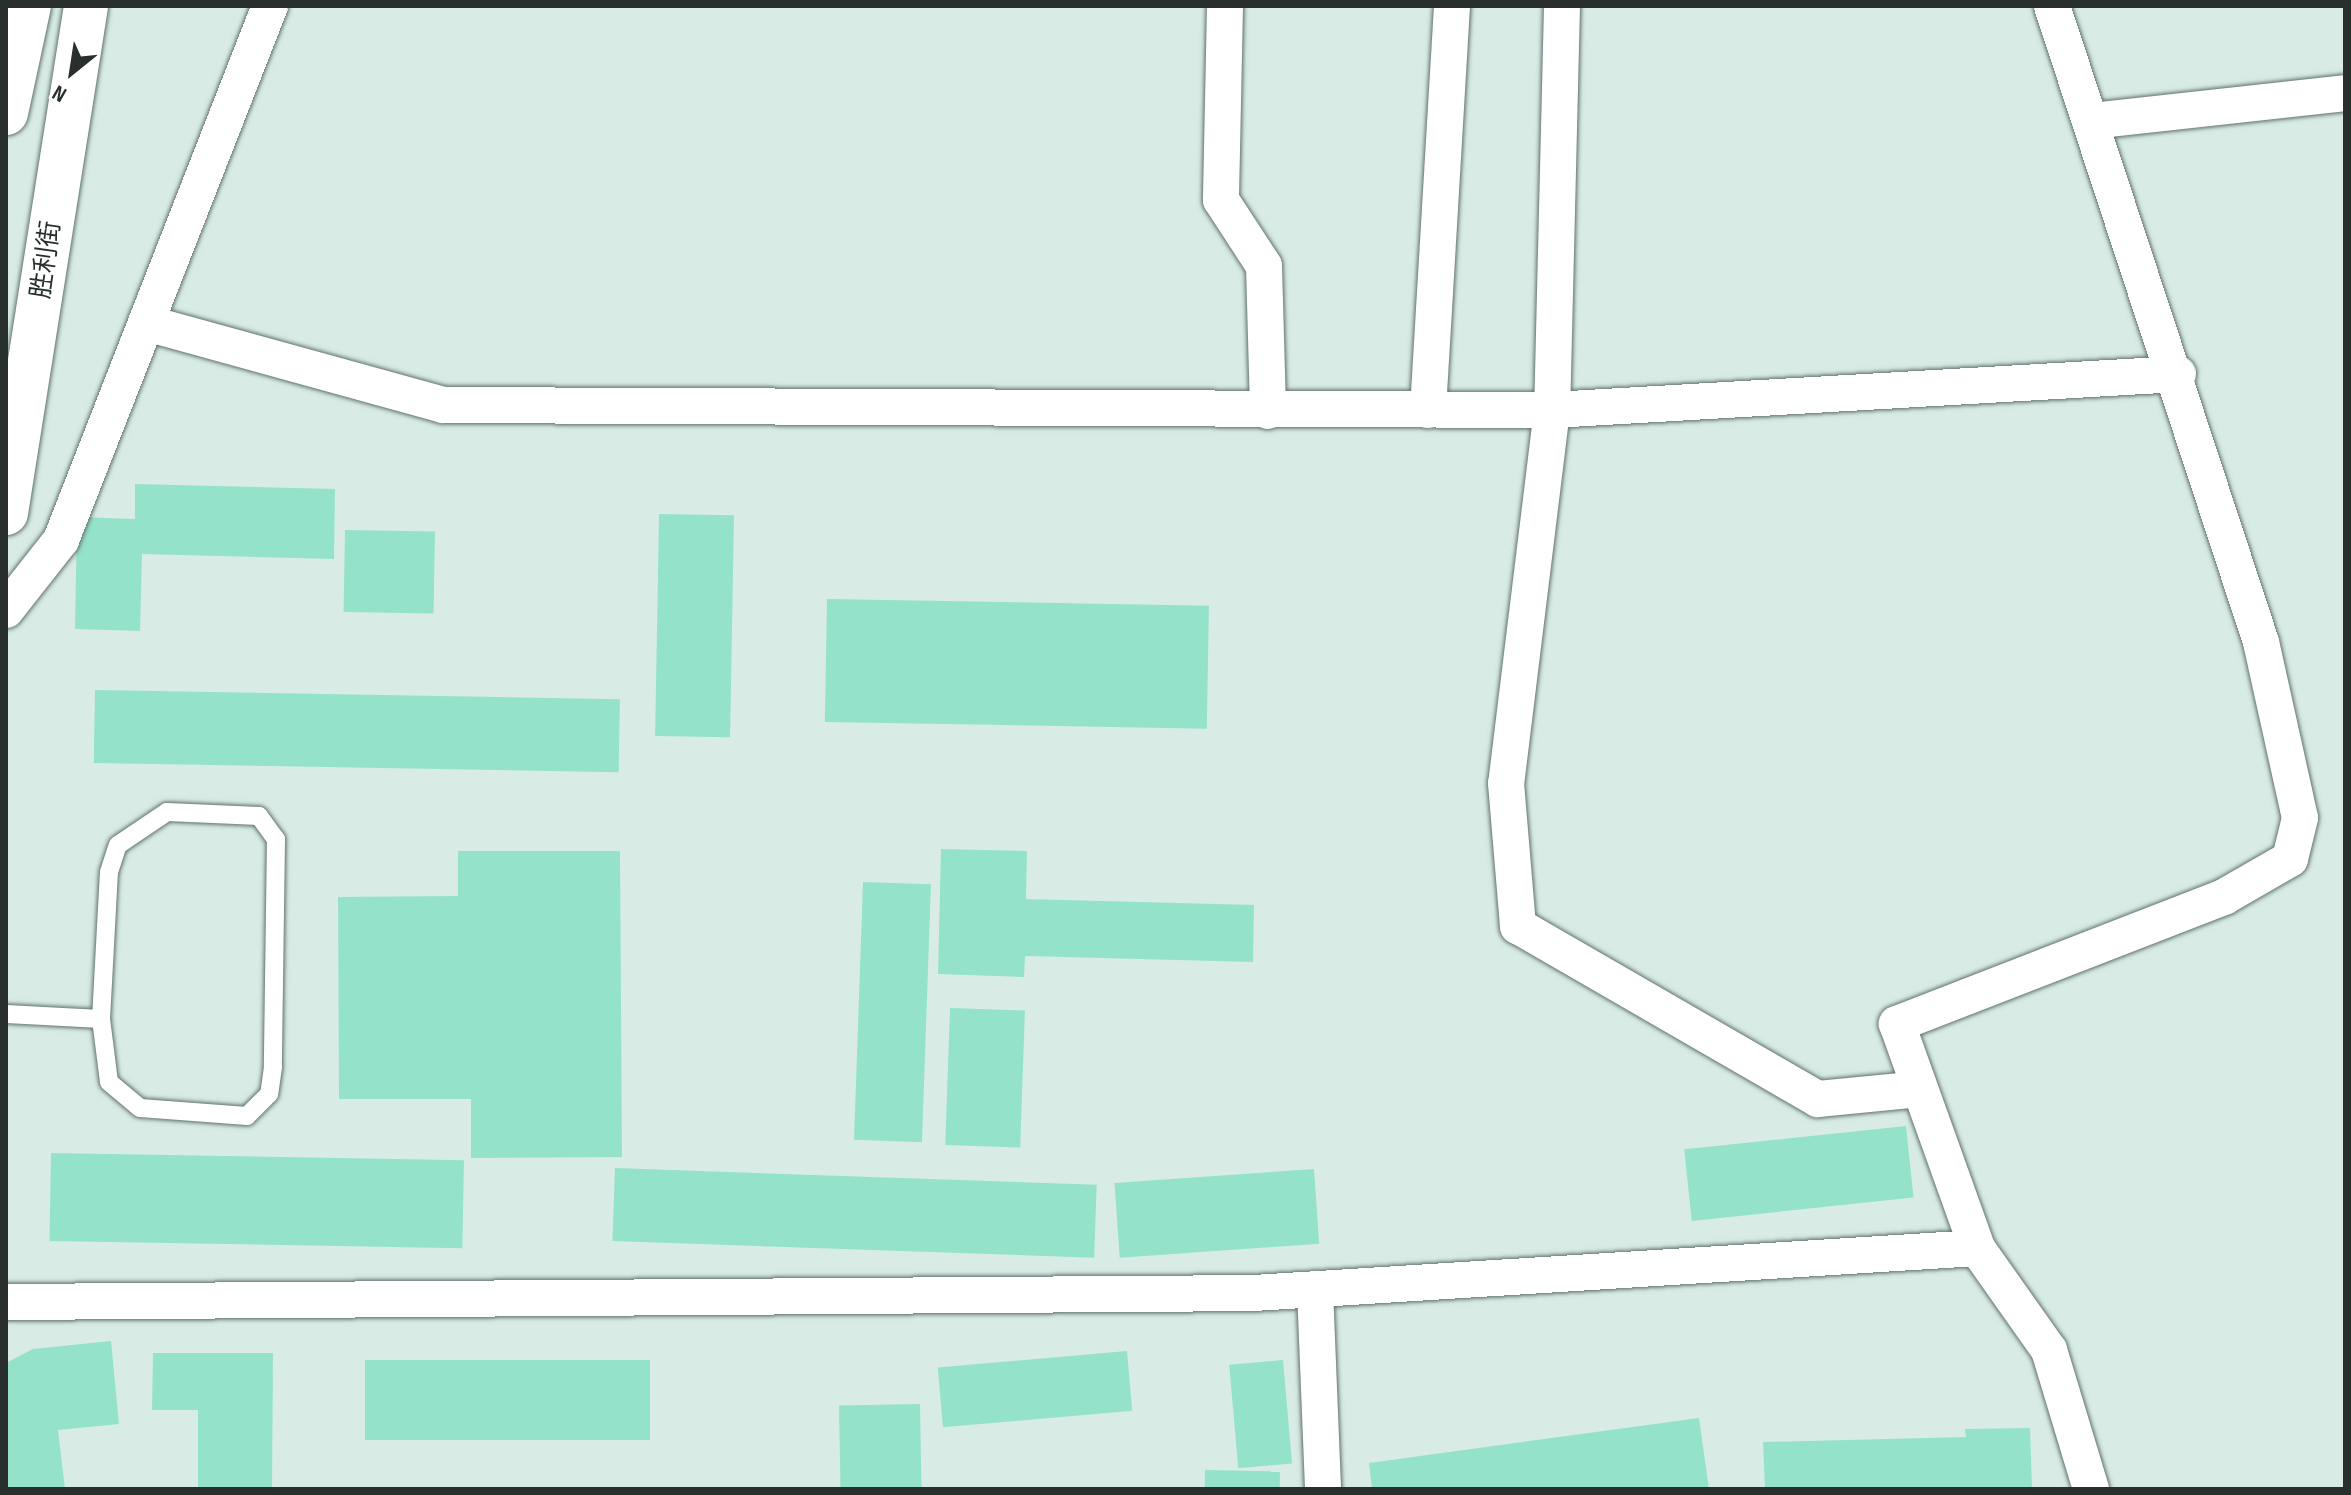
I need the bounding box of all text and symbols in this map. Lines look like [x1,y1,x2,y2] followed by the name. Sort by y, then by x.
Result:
[32,32,112,112] north arrow
[48,79,72,108] text: N
[26,219,68,301] street label: 胜利街

